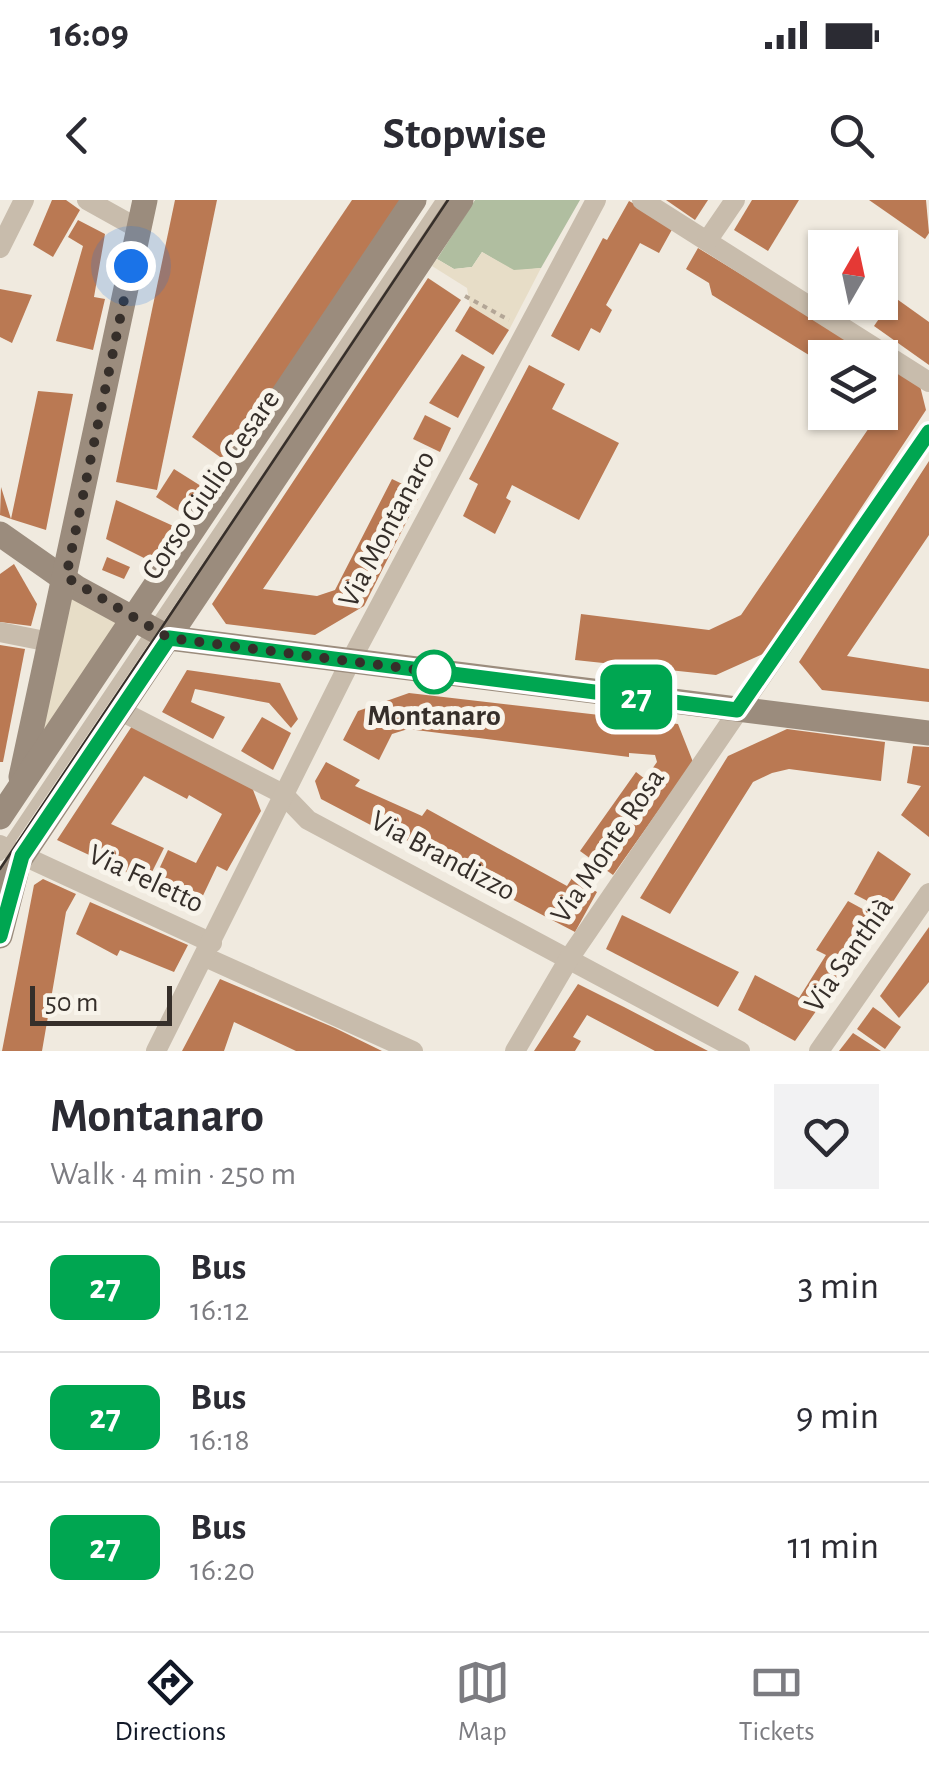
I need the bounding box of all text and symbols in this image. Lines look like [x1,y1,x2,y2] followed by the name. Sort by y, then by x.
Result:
[50,16,129,54] text: 16:09
[50,108,105,163] icon: back
[824,108,879,163] icon: search
[383,112,546,157] text: Stopwise
[808,230,898,320] north arrow
[808,230,898,430] map controls
[106,241,156,291] your location
[808,340,898,430] button: layers
[137,385,285,585] street label: Corso Giulio Cesare
[333,446,441,612] street label: Via Montanaro
[413,651,455,693] marker: Montanaro
[591,664,681,730] line badge: 27
[620,680,652,715] text: 27
[367,701,501,731] place label: Montanaro
[545,763,671,929] street label: Via Monte Rosa
[366,805,520,907] street label: Via Brandizzo
[84,839,208,919] street label: Via Feletto
[799,892,899,1018] street label: Via Santhià
[30,981,172,1026] scale bar
[45,989,99,1017] text: 50 m
[774,1084,879,1189] button: heart
[50,1093,264,1141] text: Montanaro
[50,1158,296,1190] text: Walk · 4 min · 250 m
[190,1249,246,1287] text: Bus
[798,1268,879,1306] text: 3 min
[89,1270,121,1305] text: 27
[190,1294,249,1326] text: 16:12
[190,1379,246,1417] text: Bus
[796,1398,879,1436] text: 9 min
[89,1400,121,1435] text: 27
[190,1424,250,1456] text: 16:18
[190,1509,246,1547] text: Bus
[787,1528,879,1566] text: 11 min
[89,1530,121,1565] text: 27
[190,1554,255,1586] text: 16:20
[114,1655,226,1749] tab: Directions
[455,1655,510,1749] tab: Map
[739,1655,815,1749] tab: Tickets

